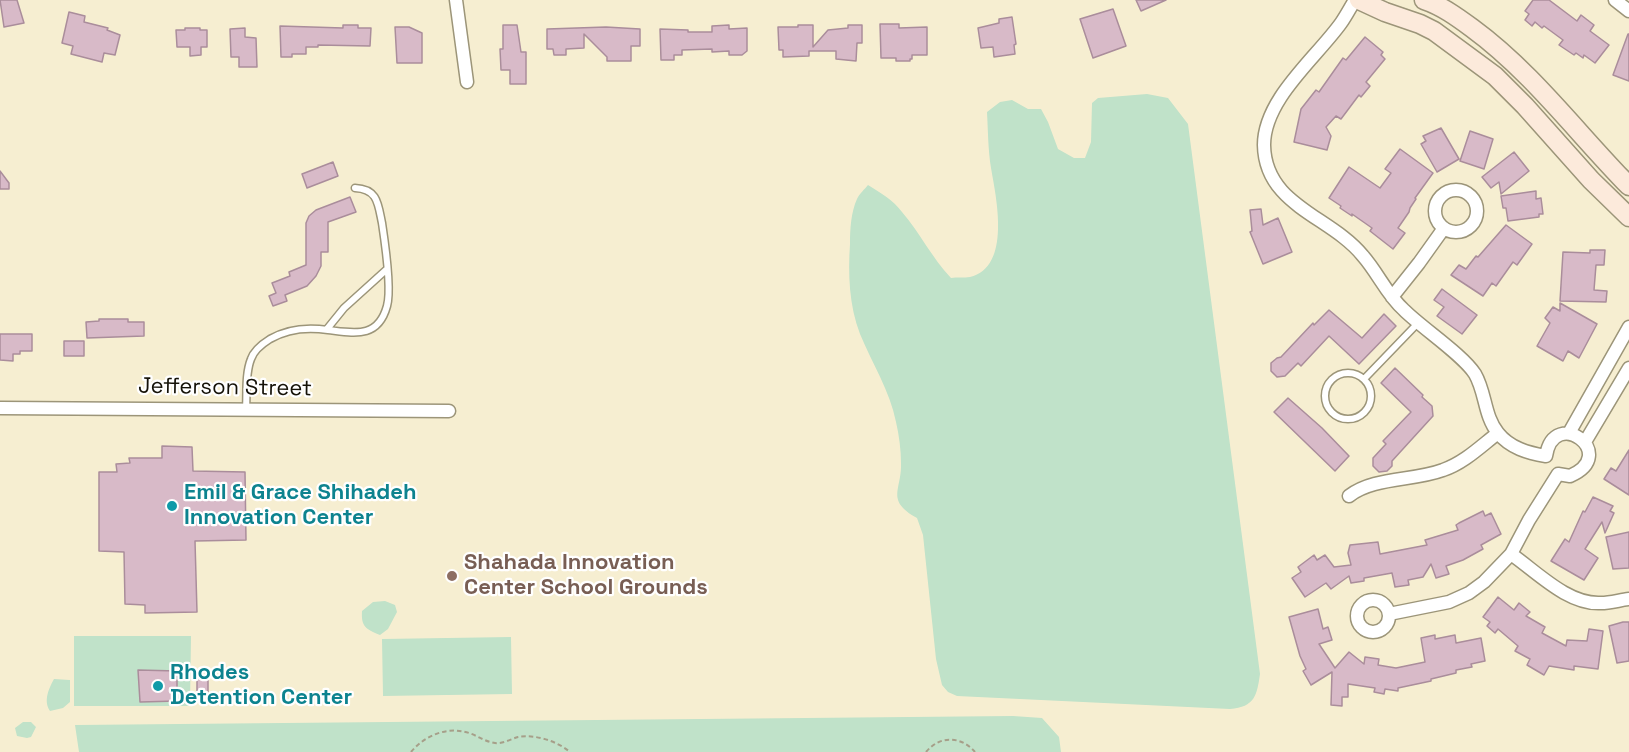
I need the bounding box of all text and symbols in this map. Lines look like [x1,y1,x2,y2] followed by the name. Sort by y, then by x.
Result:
[138,373,312,403] street label: Jefferson Street
[184,480,417,532] place label: Emil & Grace Shihadeh Innovation Center
[165,499,179,513] marker: Emil & Grace Shihadeh Innovation Center
[464,550,708,602] place label: Shahada Innovation Center School Grounds
[445,569,459,583] marker: Shahada Innovation Center School Grounds
[170,660,352,712] place label: Rhodes Detention Center
[151,679,165,693] marker: Rhodes Detention Center

